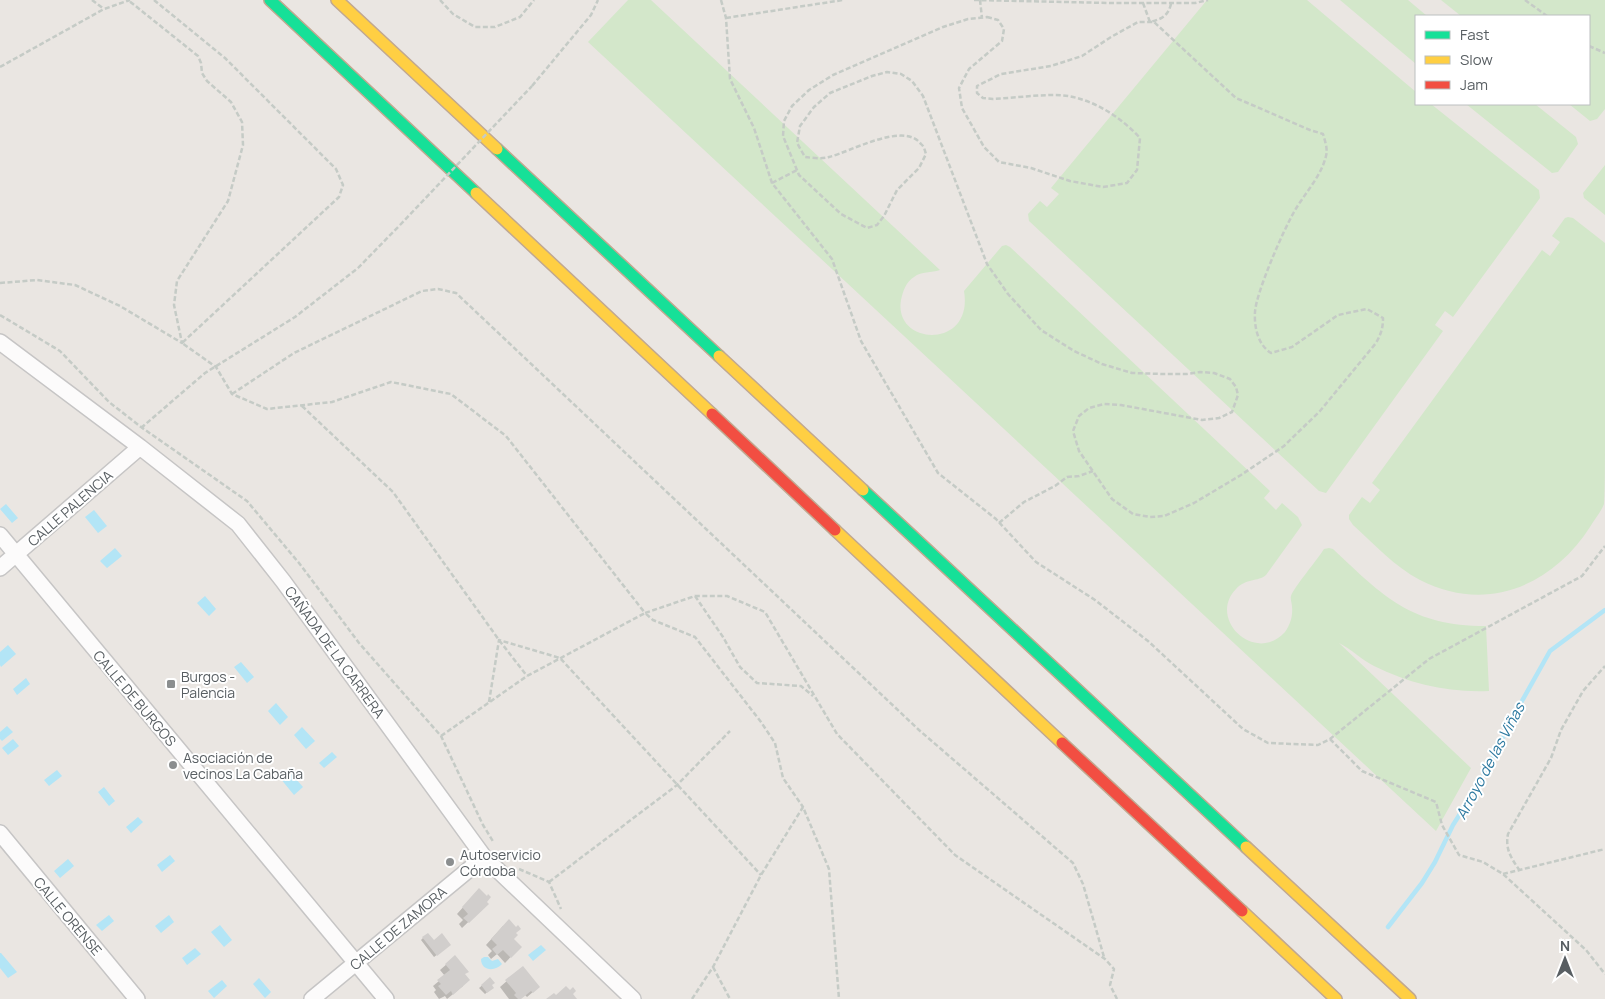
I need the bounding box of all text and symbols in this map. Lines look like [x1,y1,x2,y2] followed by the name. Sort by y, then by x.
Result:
[1415,15,1590,105] legend
[1460,24,1489,45] text: Fast
[1460,49,1493,70] text: Slow
[1460,74,1488,95] text: Jam
[23,466,117,550] street label: CALLE PALENCIA
[281,582,389,722] street label: CAÑADA DE LA CARRERA
[89,646,181,750] street label: CALLE DE BURGOS
[181,667,235,702] place label: Burgos - Palencia
[165,678,177,690] marker: Burgos - Palencia
[1450,698,1530,823] water label: Arroyo de las Viñas
[183,748,303,783] place label: Asociación de vecinos La Cabaña
[167,759,179,771] marker: Asociación de vecinos La Cabaña
[460,845,541,880] place label: Autoservicio Córdoba
[444,856,456,868] marker: Autoservicio Córdoba
[30,873,106,959] street label: CALLE ORENSE
[346,882,451,974] street label: CALLE DE ZAMORA
[1540,934,1590,984] north arrow
[1560,936,1570,955] text: N

